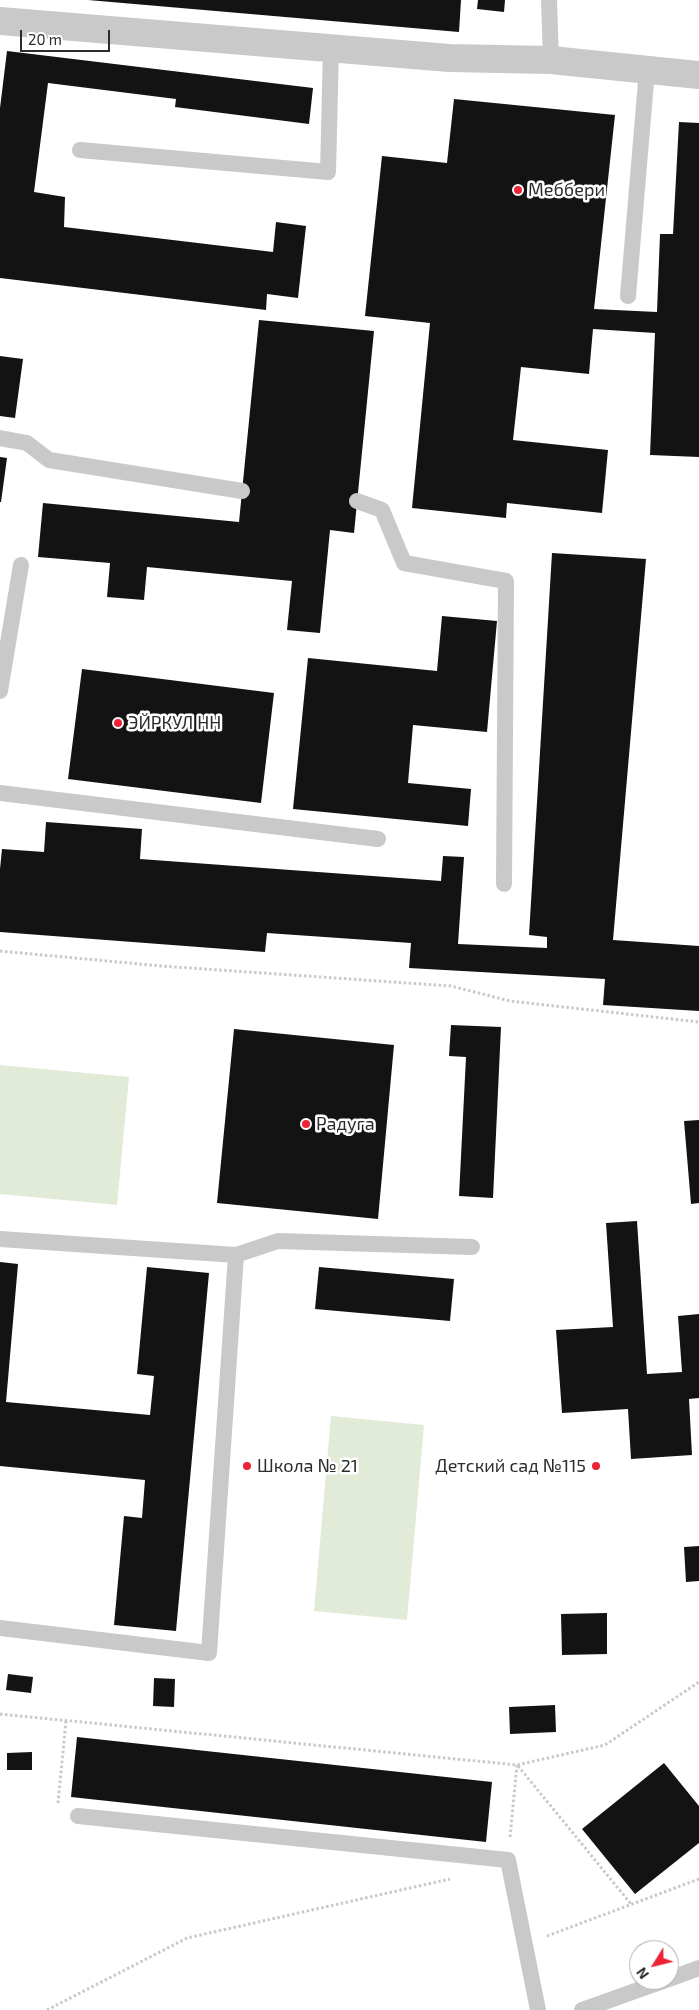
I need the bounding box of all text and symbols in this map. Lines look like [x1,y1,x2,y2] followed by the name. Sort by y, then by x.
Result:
[22,20,112,52] scale bar
[28,30,62,48] text: 20 m
[528,179,605,201] place label: Меббери
[512,184,524,196] marker: Меббери
[128,712,221,734] place label: ЭЙРКУЛ НН
[112,717,124,729] marker: ЭЙРКУЛ НН
[316,1113,375,1135] place label: Радуга
[300,1118,312,1130] marker: Радуга
[257,1455,358,1477] place label: Школа № 21
[435,1455,586,1477] place label: Детский сад №115
[241,1460,253,1472] marker: Школа № 21
[590,1460,602,1472] marker: Детский сад №115
[629,1940,679,1990] north arrow
[632,1964,652,1983] text: N

